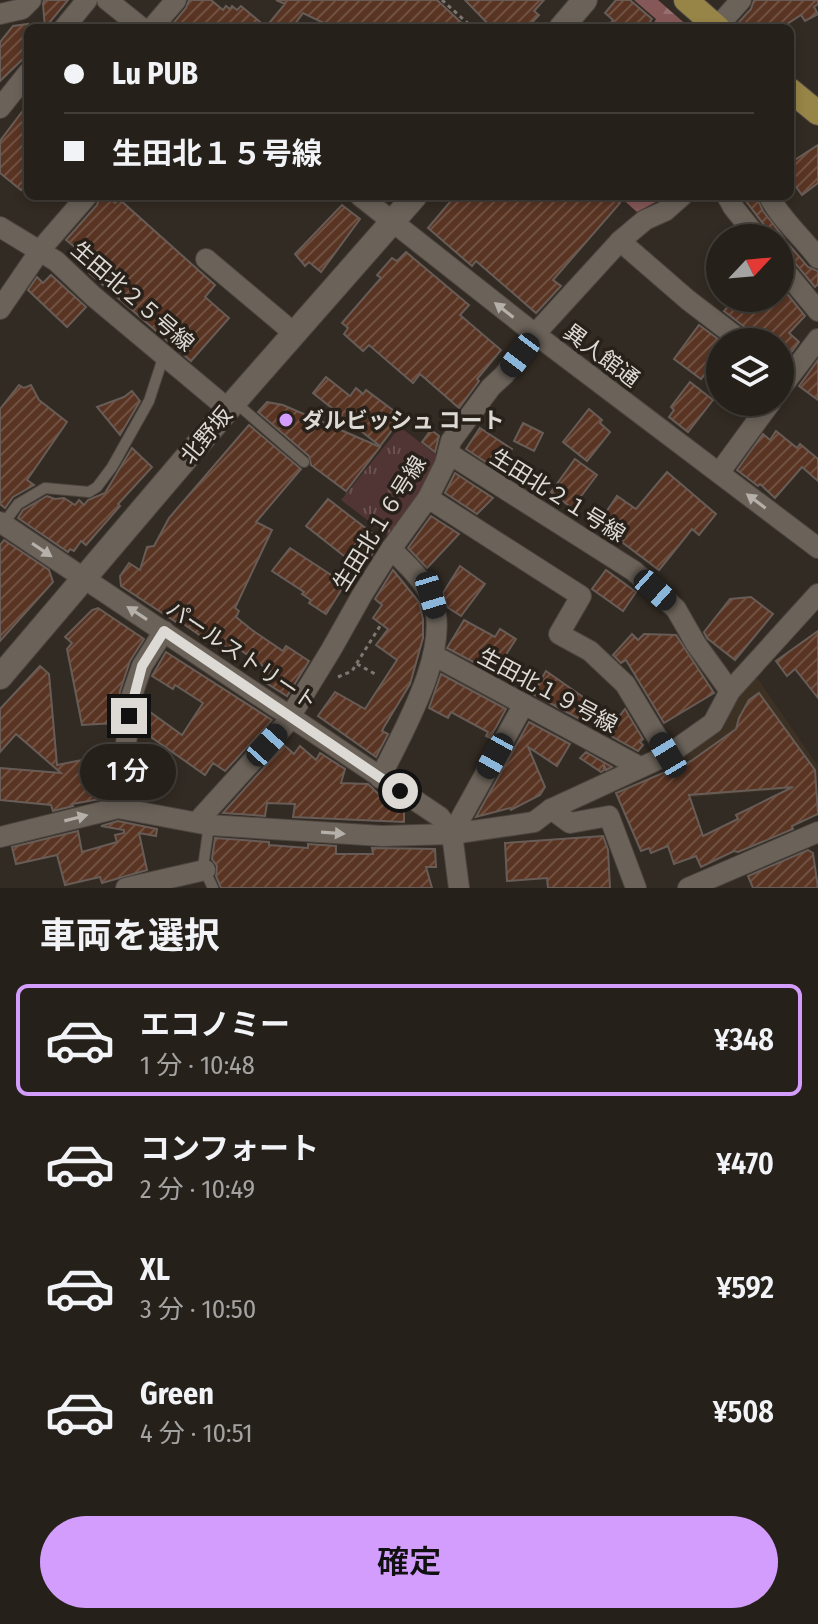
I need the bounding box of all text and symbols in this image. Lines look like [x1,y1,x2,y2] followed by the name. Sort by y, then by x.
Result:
[112,56,198,92] text: Lu PUB
[112,136,322,172] text: 生田北１５号線
[706,224,794,312] north arrow
[706,224,794,416] map controls
[66,236,200,357] street label: 生田北２５号線
[494,302,514,318] one-way arrow
[558,318,645,393] street label: 異人館通
[706,328,794,416] button: layers
[496,329,544,381] car
[175,401,238,469] street label: 北野坂
[302,407,505,434] place label: ダルビッシュ コート
[277,411,295,429] marker: ダルビッシュ コート
[485,443,630,548] street label: 生田北２１号線
[327,451,432,596] street label: 生田北１６号線
[746,494,766,510] one-way arrow
[32,543,53,558] one-way arrow
[629,565,681,615] car
[413,569,449,621] car
[161,595,322,716] street label: パールストリート
[126,606,148,621] one-way arrow
[473,642,622,739] street label: 生田北１９号線
[111,698,147,734] route end
[242,719,292,771] car
[645,728,691,782] car
[473,729,517,783] car
[81,744,177,800] callout: 1 分
[107,756,149,787] text: 1 分
[382,773,418,809] route start
[63,812,88,824] one-way arrow
[321,827,346,840] one-way arrow
[40,914,220,958] text: 車両を選択
[44,1004,116,1076] icon: car
[140,1007,290,1043] text: エコノミー
[714,1022,774,1058] text: ¥348
[140,1050,255,1081] text: 1 分 · 10:48
[44,1128,116,1200] icon: car
[140,1131,319,1167] text: コンフォート
[716,1146,774,1182] text: ¥470
[140,1174,255,1205] text: 2 分 · 10:49
[44,1252,116,1324] icon: car
[140,1252,170,1288] text: XL
[716,1270,774,1306] text: ¥592
[140,1294,256,1325] text: 3 分 · 10:50
[44,1376,116,1448] icon: car
[140,1376,214,1412] text: Green
[713,1394,774,1430] text: ¥508
[140,1418,253,1449] text: 4 分 · 10:51
[40,1516,778,1608] button: 確定

